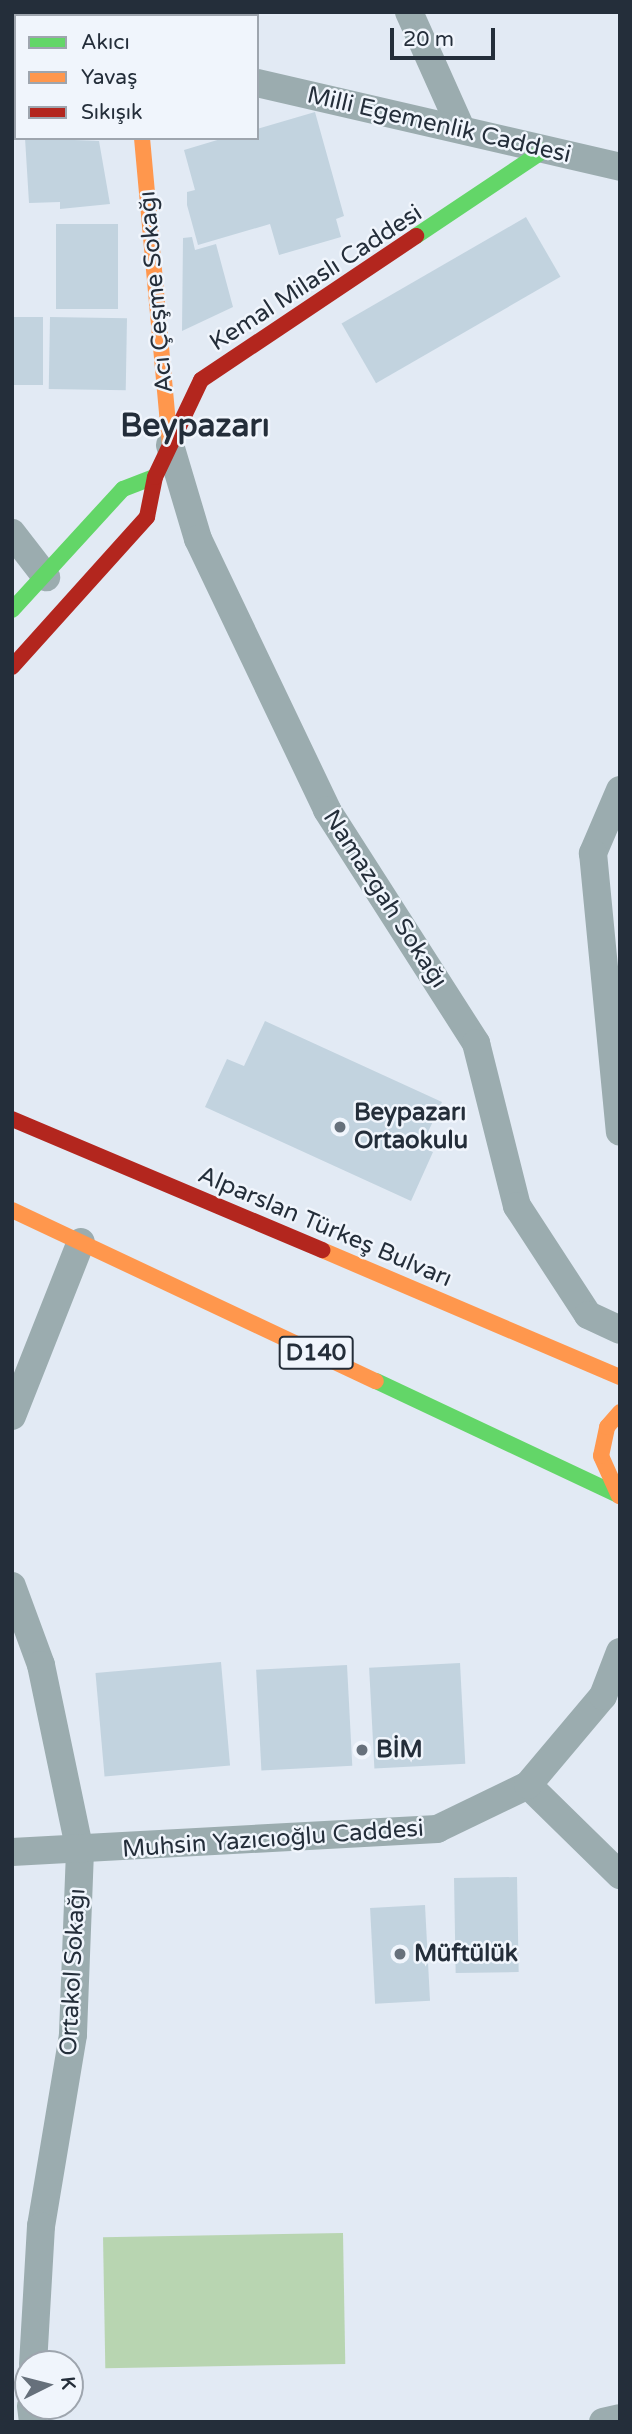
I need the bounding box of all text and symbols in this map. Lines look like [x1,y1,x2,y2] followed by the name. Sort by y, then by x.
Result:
[14,14,259,140] legend
[394,14,499,58] scale bar
[403,27,454,52] text: 20 m
[81,30,130,55] text: Akıcı
[81,65,137,90] text: Yavaş
[304,81,574,169] street label: Milli Egemenlik Caddesi
[81,100,142,125] text: Sıkışık
[133,190,179,394] street label: Acı Çeşme Sokağı
[205,199,427,357] street label: Kemal Milaslı Caddesi
[120,407,270,445] district label: Beypazarı
[317,805,453,993] street label: Namazgah Sokağı
[354,1099,468,1155] place label: Beypazarı Ortaokulu
[332,1119,348,1135] marker: Beypazarı Ortaokulu
[194,1160,456,1294] street label: Alparslan Türkeş Bulvarı
[278,1334,354,1372] road number: D140
[376,1736,423,1764] place label: BİM
[354,1742,370,1758] marker: BİM
[121,1814,425,1864] street label: Muhsin Yazıcıoğlu Caddesi
[54,1888,92,2056] street label: Ortakol Sokağı
[414,1940,518,1968] place label: Müftülük
[392,1946,408,1962] marker: Müftülük
[14,2350,84,2420] north arrow
[56,2376,80,2390] text: K

